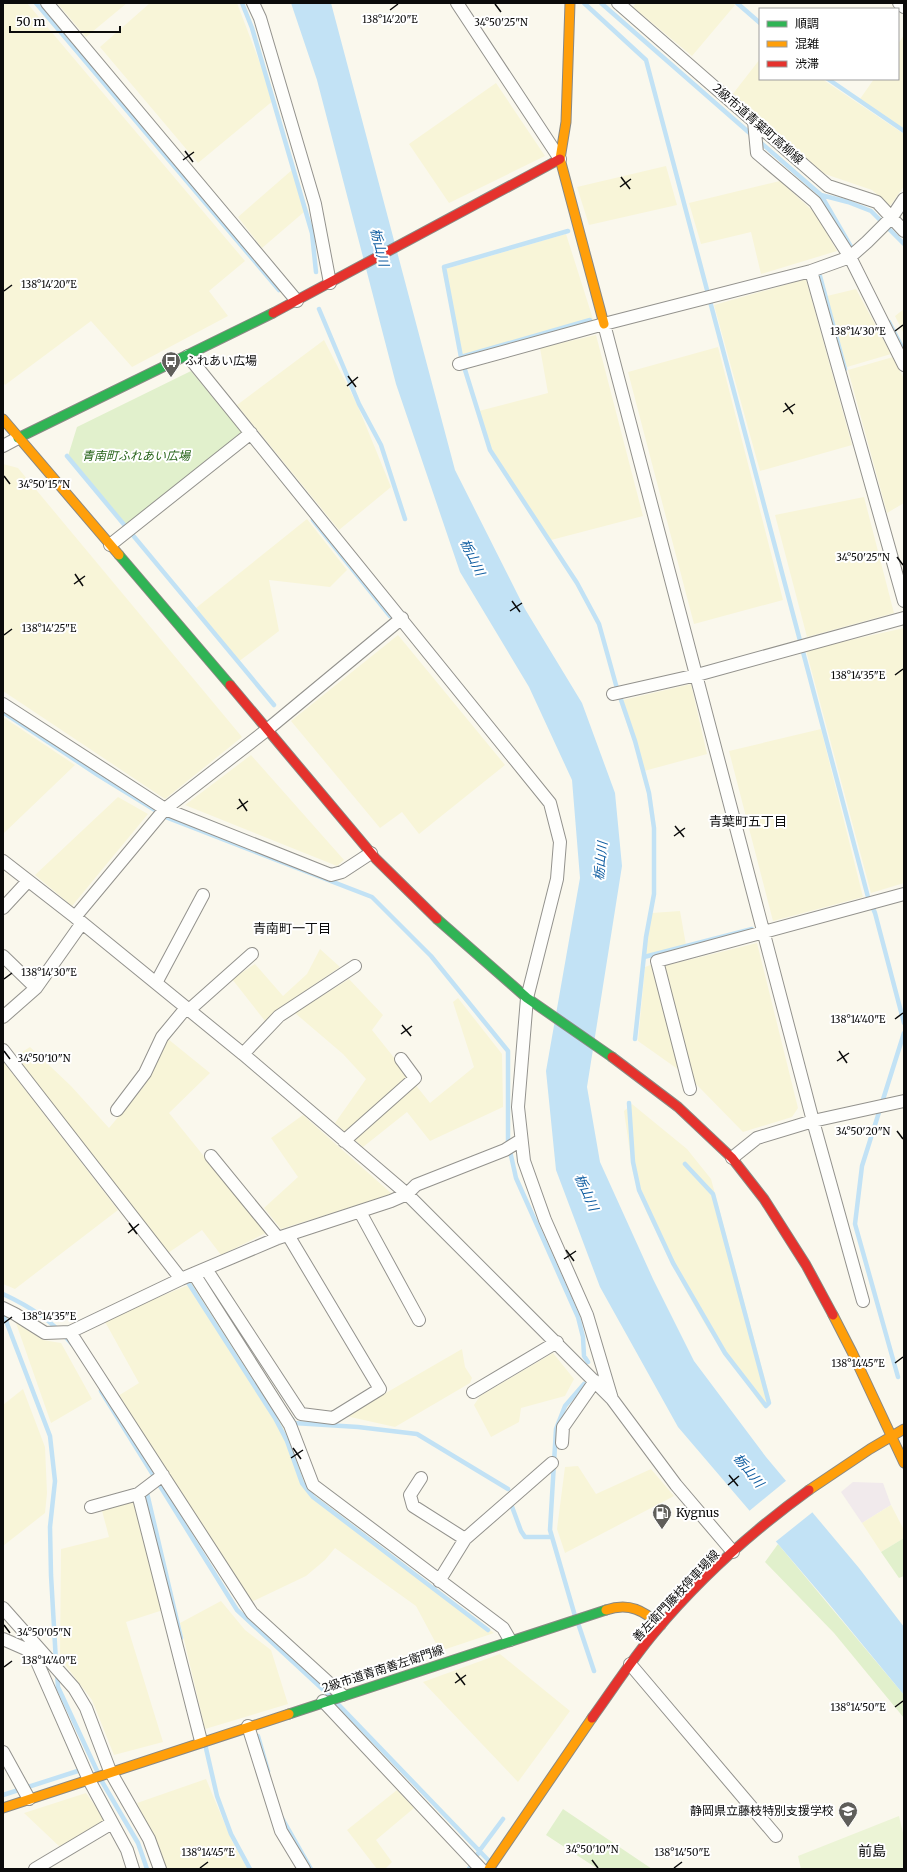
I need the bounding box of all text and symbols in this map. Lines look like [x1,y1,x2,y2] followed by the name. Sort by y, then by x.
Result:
[10,8,120,34] scale bar
[759,8,899,80] legend
[362,13,418,26] text: 138°14'20"E
[16,14,45,29] text: 50 m
[474,16,528,29] text: 34°50'25"N
[795,16,819,31] text: 順調
[795,36,819,51] text: 混雑
[795,56,819,71] text: 渋滞
[710,80,807,167] street label: 2級市道青葉町高柳線
[367,226,393,270] water label: 栃山川
[21,278,77,291] text: 138°14'20"E
[830,325,886,338] text: 138°14'30"E
[160,350,182,378] bus stop icon: ふれあい広場
[185,353,257,368] place label: ふれあい広場
[82,448,192,463] park label: 青南町ふれあい広場
[18,478,70,491] text: 34°50'15"N
[456,536,490,580] water label: 栃山川
[836,551,890,564] text: 34°50'25"N
[22,622,77,635] text: 138°14'25"E
[831,669,886,682] text: 138°14'35"E
[709,813,787,830] district label: 青葉町五丁目
[590,839,611,881] water label: 栃山川
[253,920,331,937] district label: 青南町一丁目
[21,966,77,979] text: 138°14'30"E
[831,1013,886,1026] text: 138°14'40"E
[18,1052,71,1065] text: 34°50'10"N
[836,1125,891,1138] text: 34°50'20"N
[571,1171,603,1215] water label: 栃山川
[22,1310,77,1323] text: 138°14'35"E
[831,1357,885,1370] text: 138°14'45"E
[730,1450,769,1492] water label: 栃山川
[651,1502,673,1530] fuel station icon: Kygnus
[676,1505,719,1520] place label: Kygnus
[629,1547,722,1645] street label: 善左衛門藤枝停車場線
[17,1626,71,1639] text: 34°50'05"N
[320,1642,446,1695] street label: 2級市道青南善左衛門線
[22,1654,77,1667] text: 138°14'40"E
[830,1701,886,1714] text: 138°14'50"E
[837,1800,859,1828] school or university icon: 静岡県立藤枝特別支援学校
[690,1803,834,1818] place label: 静岡県立藤枝特別支援学校
[858,1842,886,1860] district label: 前島
[566,1843,619,1856] text: 34°50'10"N
[181,1846,235,1859] text: 138°14'45"E
[654,1846,710,1859] text: 138°14'50"E

